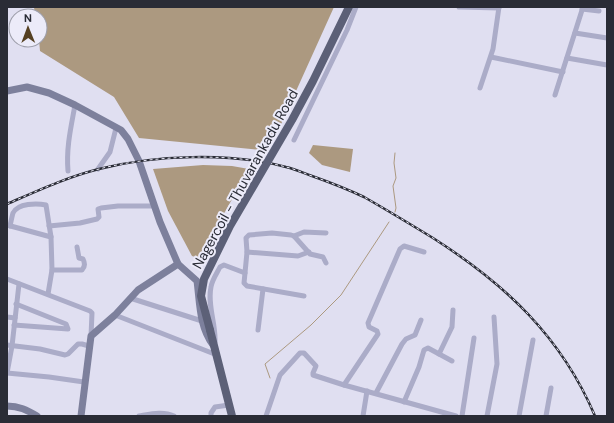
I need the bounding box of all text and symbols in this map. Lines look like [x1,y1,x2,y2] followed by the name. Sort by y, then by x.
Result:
[8,8,48,48] north arrow
[24,11,32,25] text: N
[188,86,302,272] street label: Nagercoil - Thuvarankadu Road

